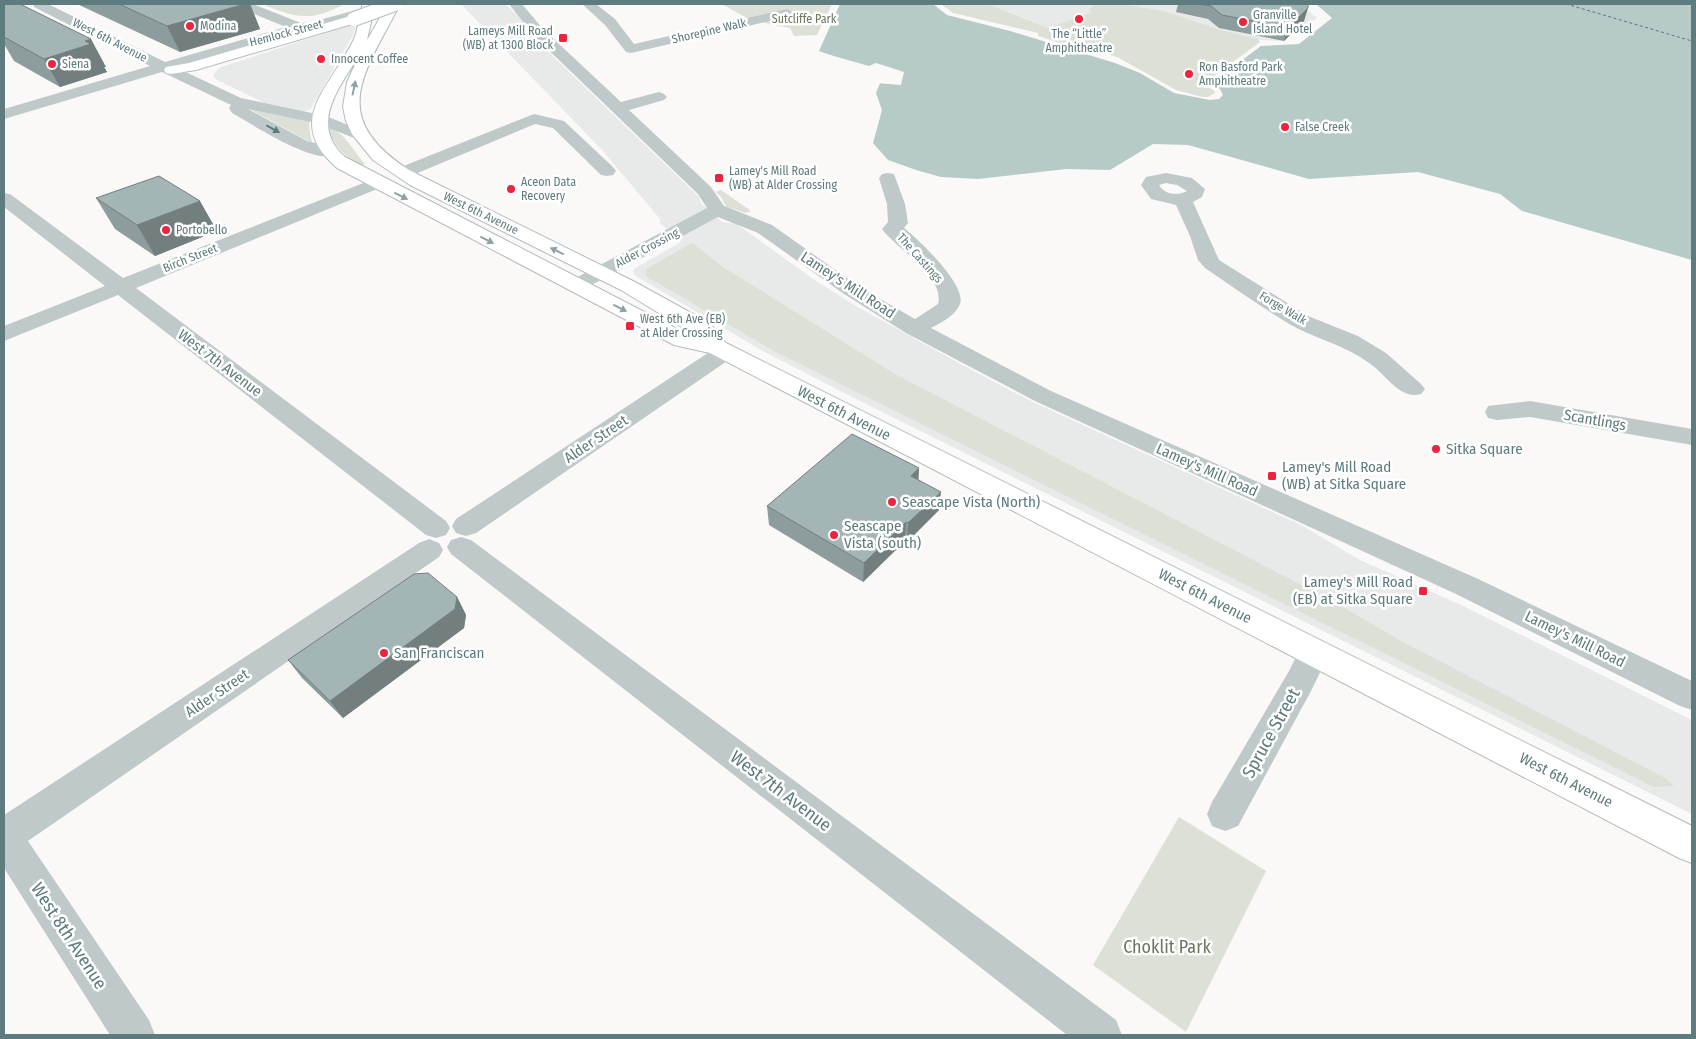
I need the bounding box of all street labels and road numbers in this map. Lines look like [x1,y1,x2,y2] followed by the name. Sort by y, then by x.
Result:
[70,15,150,65] street label: West 6th Avenue
[670,16,748,46] street label: Shorepine Walk
[248,17,324,49] street label: Hemlock Street
[441,189,521,237] street label: West 6th Avenue
[613,225,681,271] street label: Alder Crossing
[894,230,946,286] street label: The Castings
[161,241,219,275] street label: Birch Street
[797,248,899,322] street label: Lamey's Mill Road
[1257,288,1309,328] street label: Forge Walk
[174,325,266,401] street label: West 7th Avenue
[794,382,894,444] street label: West 6th Avenue
[1563,406,1627,434] street label: Scantlings
[561,411,631,467] street label: Alder Street
[1153,440,1261,500] street label: Lamey's Mill Road
[1155,565,1255,627] street label: West 6th Avenue
[1522,607,1628,671] street label: Lamey's Mill Road
[182,665,252,721] street label: Alder Street
[1237,684,1305,782] street label: Spruce Street
[726,746,836,836] street label: West 7th Avenue
[1516,749,1616,811] street label: West 6th Avenue
[26,879,112,994] street label: West 8th Avenue

